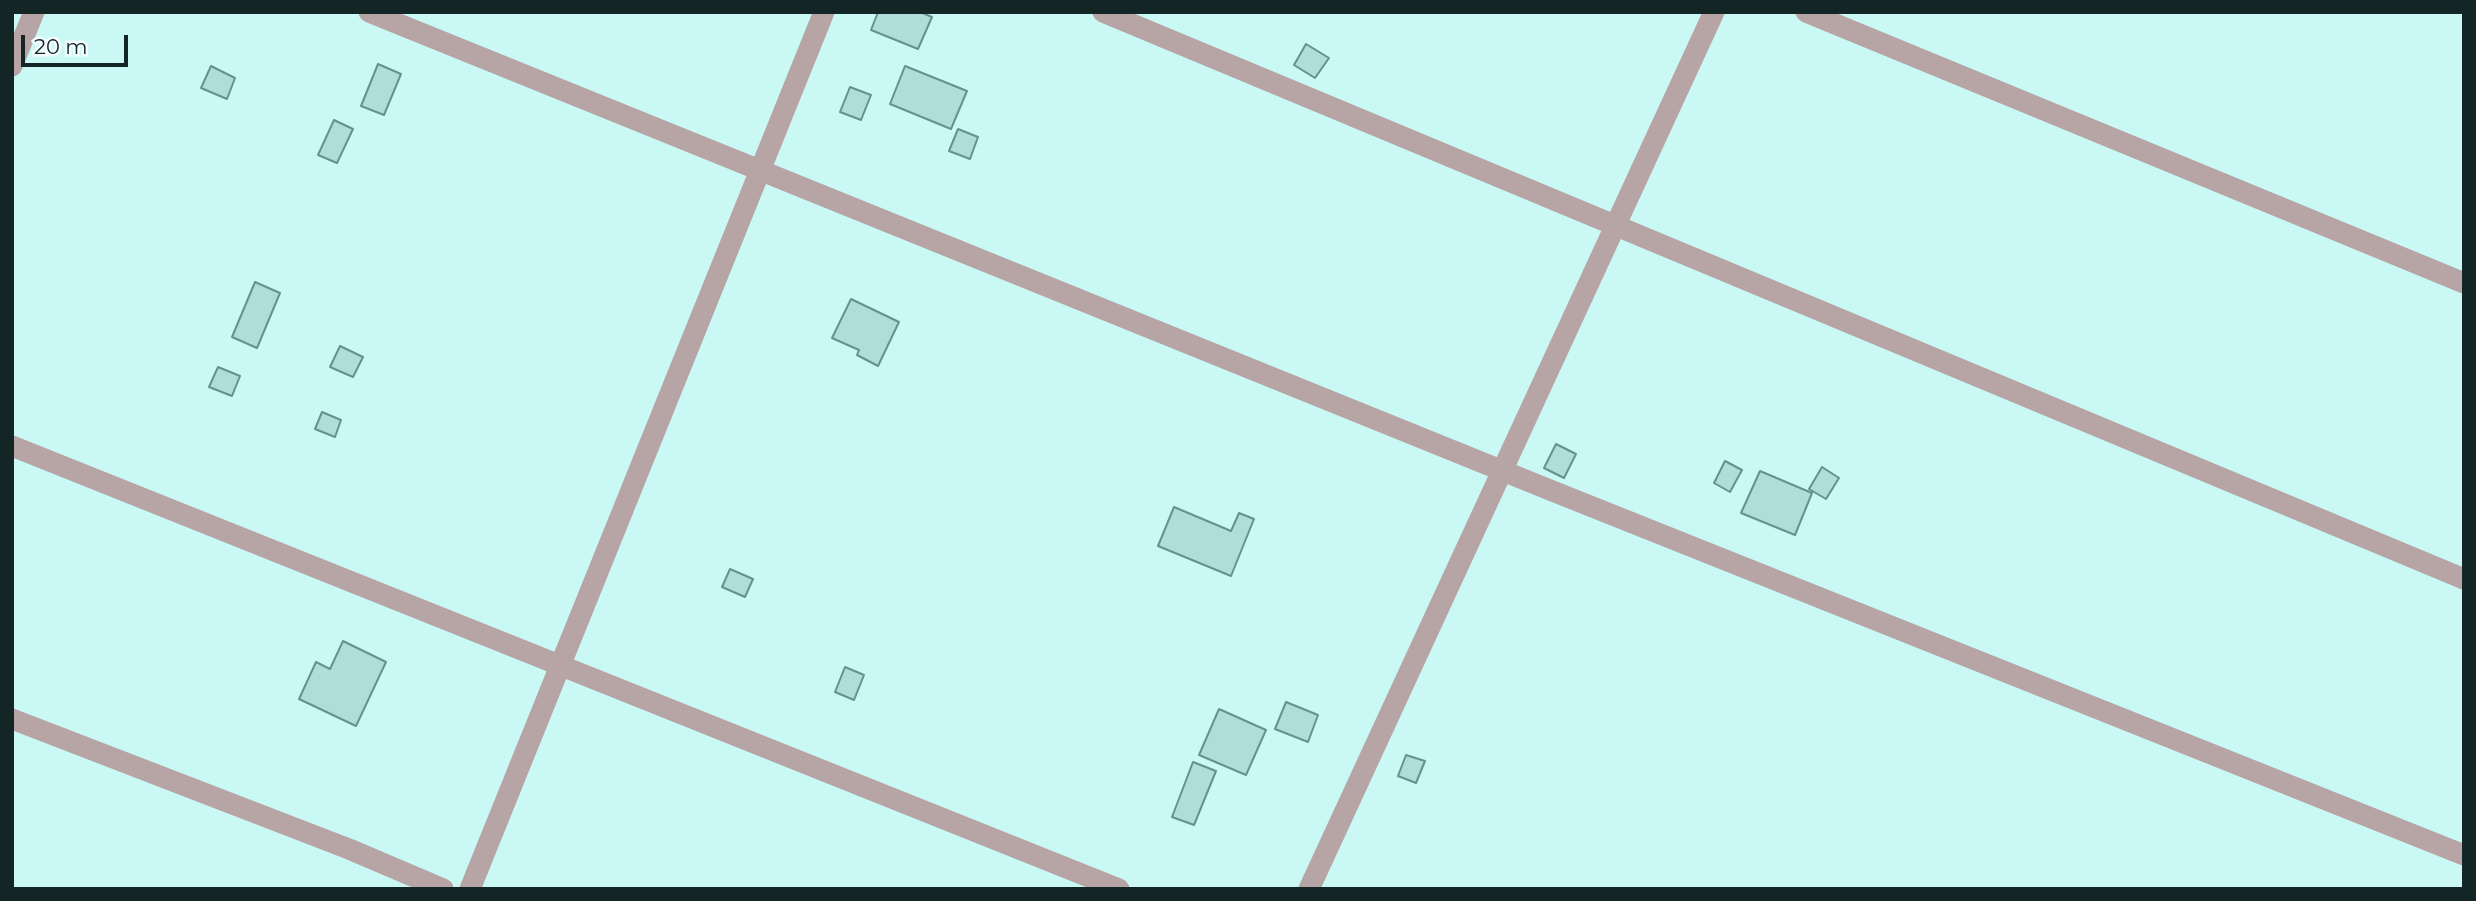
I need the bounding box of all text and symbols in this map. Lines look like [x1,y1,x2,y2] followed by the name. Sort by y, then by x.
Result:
[24,21,131,65] scale bar
[34,34,88,59] text: 20 m

